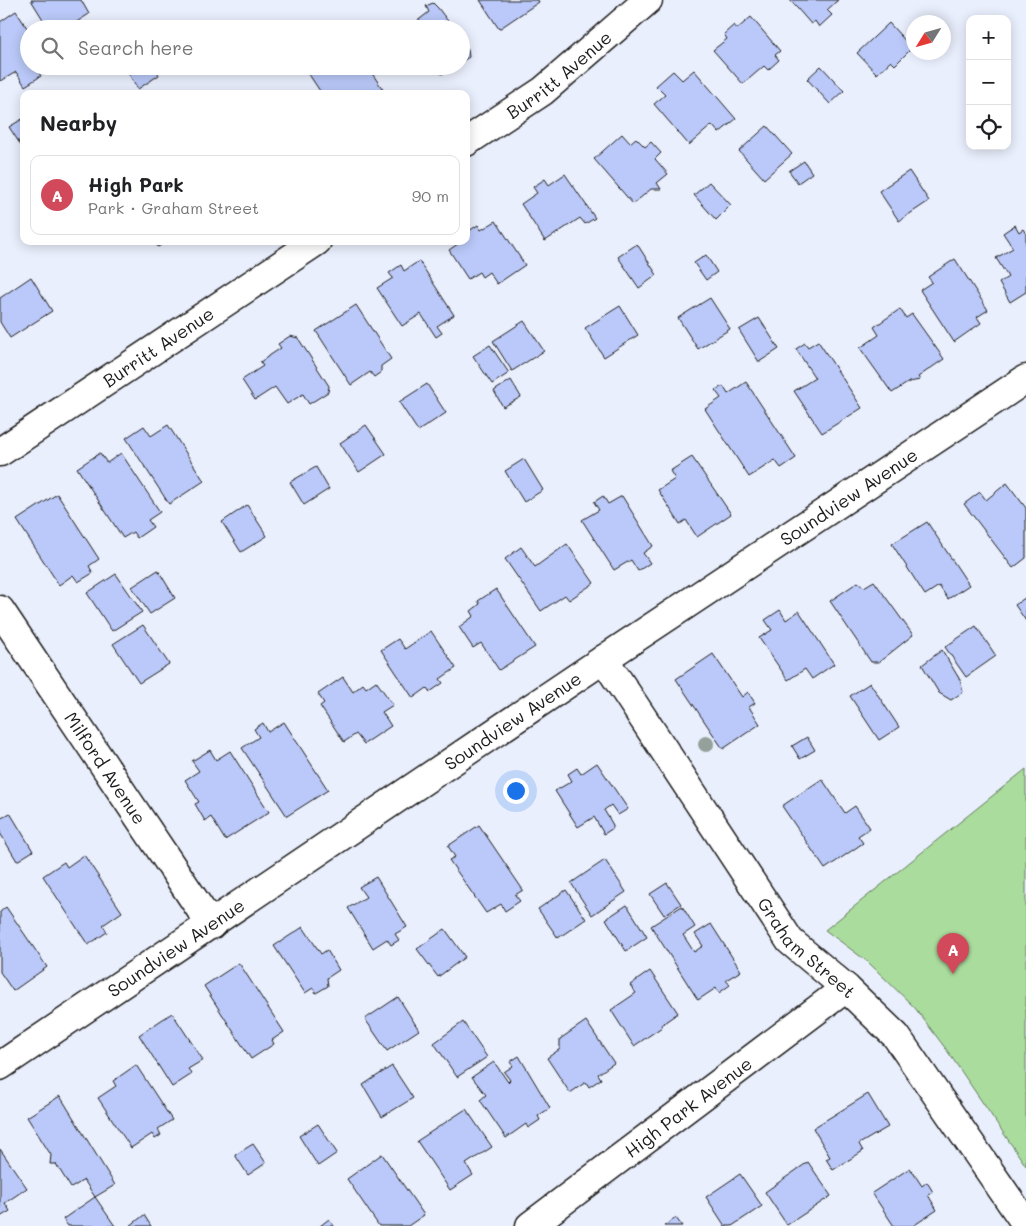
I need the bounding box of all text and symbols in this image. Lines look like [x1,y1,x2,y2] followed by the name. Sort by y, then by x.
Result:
[906,15,951,60] north arrow
[966,15,1011,150] map controls
[966,15,1011,60] button: +
[20,20,470,75] search box
[502,25,617,124] street label: Burritt Avenue
[38,34,66,62] icon: search
[78,35,194,60] text: Search here
[966,60,1011,105] button: −
[966,105,1011,150] button: locate
[40,109,117,136] text: Nearby
[88,172,184,197] text: High Park
[51,185,63,206] text: A
[412,185,449,206] text: 90 m
[88,197,259,218] text: Park · Graham Street
[98,301,218,392] street label: Burritt Avenue
[775,442,922,551] street label: Soundview Avenue
[439,666,586,775] street label: Soundview Avenue
[59,707,152,829] street label: Milford Avenue
[503,778,529,804] your location
[103,893,249,1002] street label: Soundview Avenue
[752,893,861,1003] street label: Graham Street
[937,933,969,974] pin: A
[620,1051,757,1163] street label: High Park Avenue

